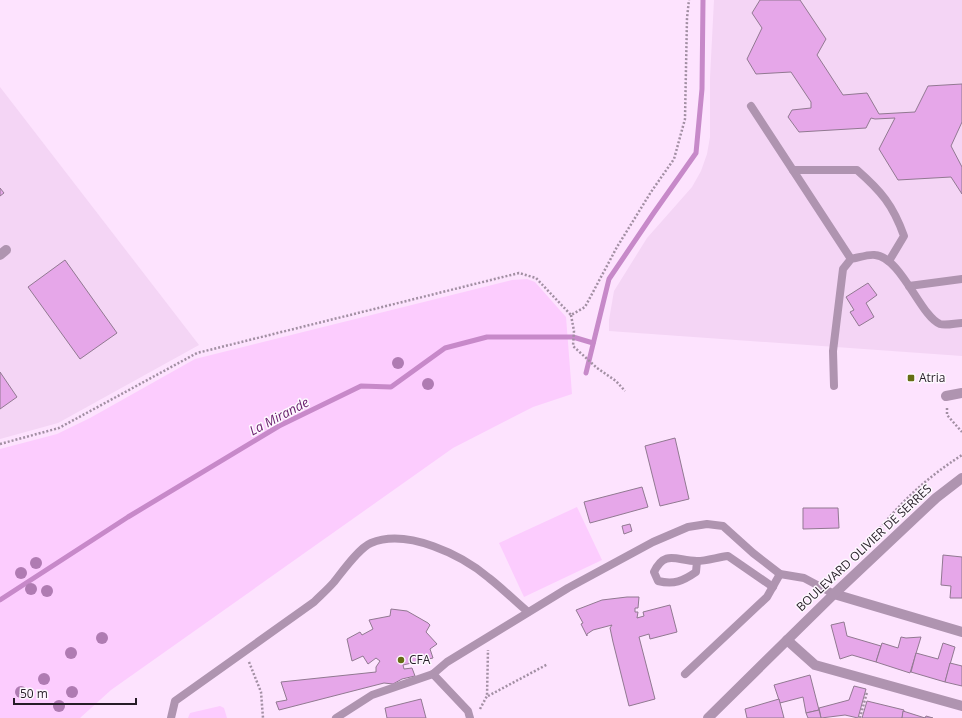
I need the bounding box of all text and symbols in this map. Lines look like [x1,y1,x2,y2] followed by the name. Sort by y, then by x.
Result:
[919,369,945,386] place label: Atria
[906,373,916,383] marker: Atria
[246,393,312,439] water label: La Mirande
[792,480,935,615] street label: BOULEVARD OLIVIER DE SERRES
[409,651,431,668] place label: CFA
[396,655,406,665] marker: CFA
[14,680,136,706] scale bar
[20,685,48,702] text: 50 m

